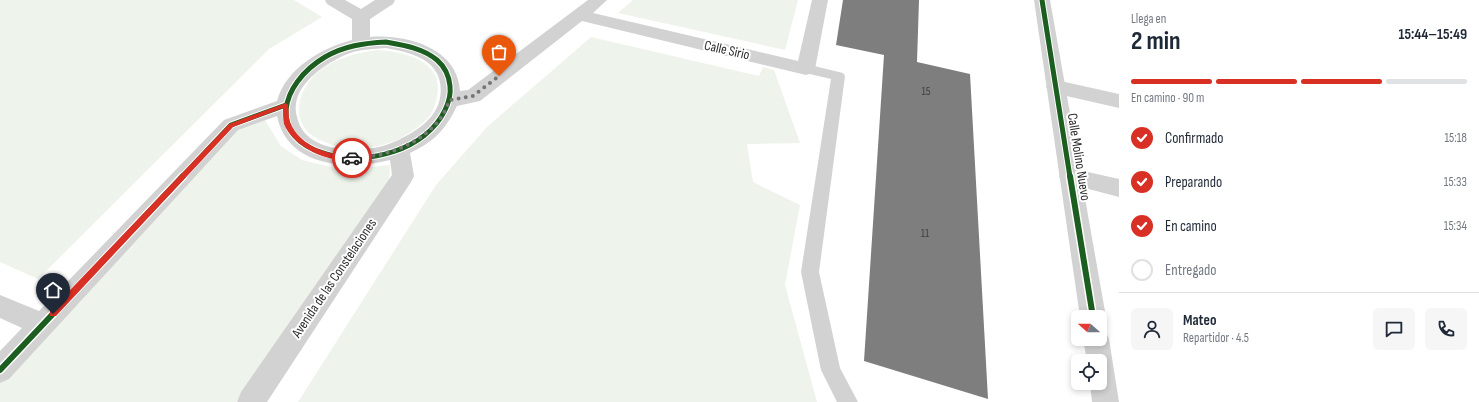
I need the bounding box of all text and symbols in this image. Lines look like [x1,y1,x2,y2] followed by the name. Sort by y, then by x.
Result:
[1131,11,1166,27] text: Llega en
[1399,25,1467,44] text: 15:44–15:49
[1131,26,1181,57] text: 2 min
[482,35,516,76] pin
[703,37,752,64] street label: Calle Sirio
[488,41,510,63] icon: bag
[921,84,931,99] house number: 15
[1131,90,1204,106] text: En camino · 90 m
[1064,112,1094,202] street label: Calle Molino Nuevo
[1131,127,1153,149] icon: check
[1165,129,1224,148] text: Confirmado
[1445,130,1467,146] text: 15:18
[332,138,372,178] courier
[341,147,363,169] icon: car
[1131,171,1153,193] icon: check
[1165,173,1222,192] text: Preparando
[1444,174,1467,190] text: 15:33
[287,215,380,341] street label: Avenida de las Constelaciones
[1131,215,1153,237] icon: check
[1165,217,1217,236] text: En camino
[1444,218,1467,234] text: 15:34
[921,226,930,241] house number: 11
[1165,261,1216,280] text: Entregado
[36,273,70,314] pin
[42,279,64,301] icon: home
[1131,308,1173,350] button: person
[1373,308,1415,350] button: chat
[1425,308,1467,350] button: phone
[1071,310,1107,346] north arrow
[1071,310,1107,390] map controls
[1183,311,1216,330] text: Mateo
[1183,330,1249,346] text: Repartidor · 4.5
[1071,354,1107,390] button: locate

